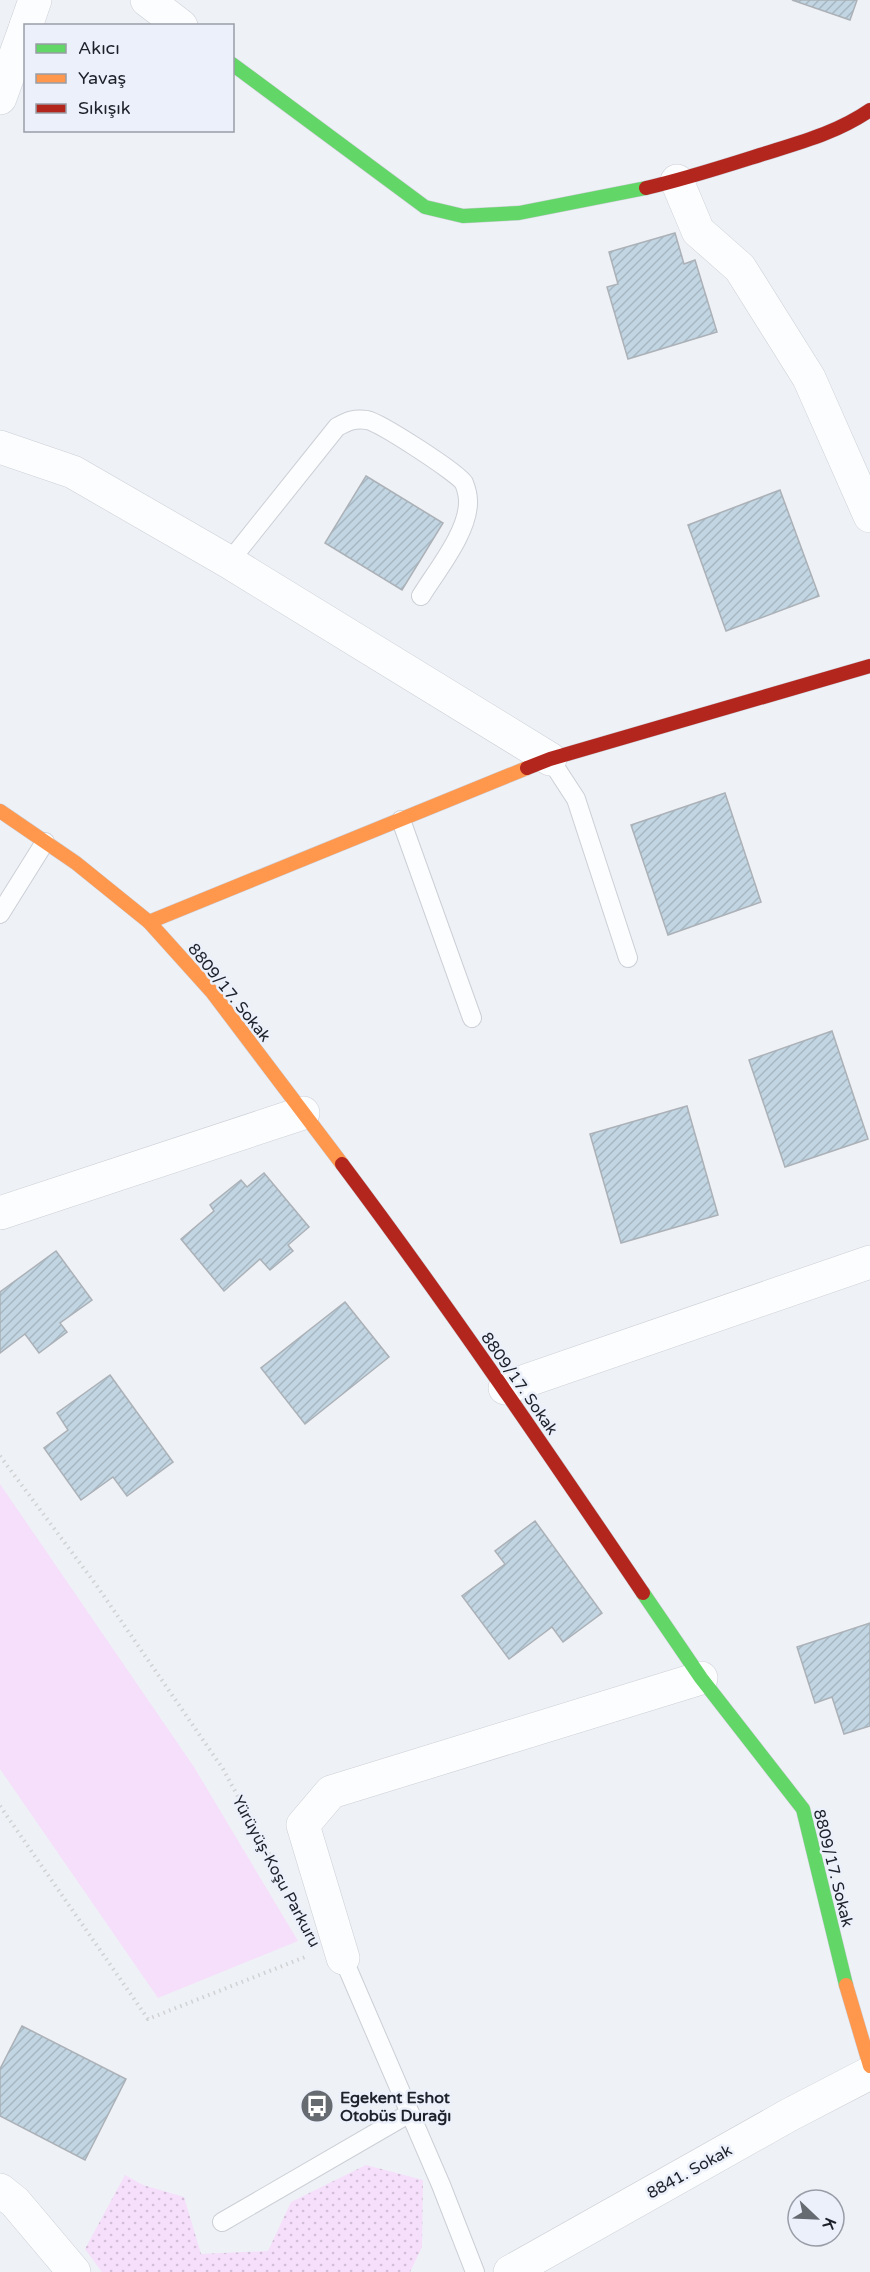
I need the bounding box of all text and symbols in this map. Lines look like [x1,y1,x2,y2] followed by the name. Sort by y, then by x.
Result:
[24,24,234,132] legend
[78,37,120,59] text: Akıcı
[78,67,126,89] text: Yavaş
[78,97,131,119] text: Sıkışık
[183,939,275,1046] street label: 8809/17. Sokak
[476,1328,562,1439] street label: 8809/17. Sokak
[228,1792,325,1951] street label: Yürüyüş-Koşu Parkuru
[809,1807,857,1930] street label: 8809/17. Sokak
[299,2088,335,2124] bus stop icon: Egekent Eshot Otobüs Durağı
[340,2088,451,2126] place label: Egekent Eshot Otobüs Durağı
[643,2140,736,2203] street label: 8841. Sokak
[786,2188,846,2248] north arrow
[817,2215,840,2233] text: K

